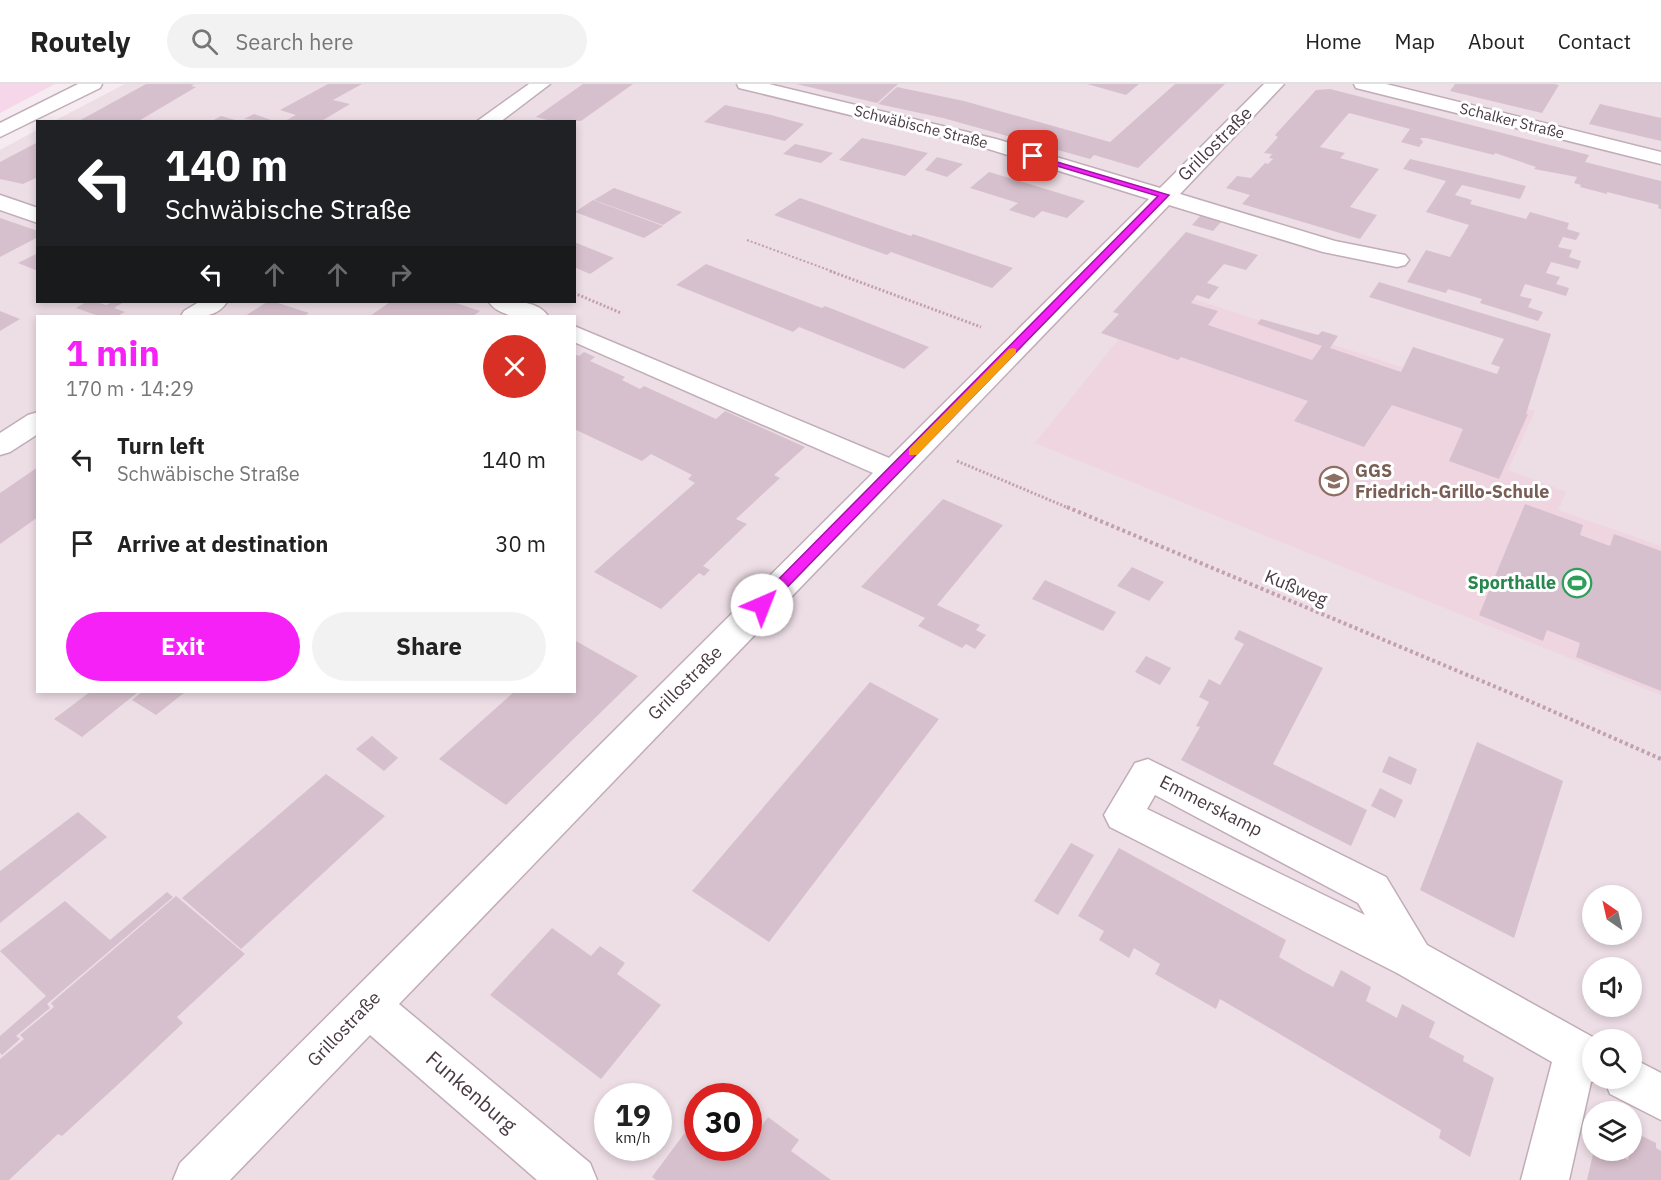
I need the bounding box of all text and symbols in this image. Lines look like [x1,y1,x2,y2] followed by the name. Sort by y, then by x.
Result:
[167,14,587,68] search box
[30,23,131,60] text: Routely
[188,25,221,58] icon: search
[236,27,354,56] text: Search here
[1305,27,1362,55] text: Home
[1395,27,1435,55] text: Map
[1468,27,1525,55] text: About
[1558,27,1631,55] text: Contact
[1458,98,1566,143] street label: Schalker Straße
[852,101,990,152] street label: Schwäbische Straße
[1173,102,1257,186] street label: Grillostraße
[1007,130,1058,181] pin
[165,138,288,193] text: 140 m
[1016,139,1049,172] icon: arrive
[66,144,144,222] icon: left
[165,191,412,226] text: Schwäbische Straße
[195,258,228,291] icon: left
[258,258,291,291] icon: ahead
[321,258,354,291] icon: ahead
[384,258,417,291] icon: right
[66,329,160,376] text: 1 min
[483,335,546,398] button: close
[66,375,194,402] text: 170 m · 14:29
[117,431,205,460] text: Turn left
[66,443,99,476] icon: left
[482,445,546,474] text: 140 m
[1355,459,1549,503] place label: GGS Friedrich-Grillo-Schule
[117,460,300,487] text: Schwäbische Straße
[1318,465,1350,497] school or university icon: GGS Friedrich-Grillo-Schule
[66,527,99,560] icon: arrive
[117,529,328,558] text: Arrive at destination
[495,529,546,558] text: 30 m
[1261,564,1332,611] street label: Kußweg
[1561,567,1593,599] sports icon: Sporthalle
[1468,571,1556,594] place label: Sporthalle
[730,573,794,637] position arrow
[66,612,300,681] button: Exit
[312,612,546,681] button: Share
[643,641,727,725] street label: Grillostraße
[1156,770,1266,841] street label: Emmerskamp
[1582,885,1642,945] north arrow
[1582,885,1642,1161] map controls
[1582,957,1642,1017] button: sound
[302,986,385,1071] street label: Grillostraße
[1582,1029,1642,1089] button: search
[420,1044,523,1138] street label: Funkenburg
[684,1083,762,1161] speed limit sign: 30
[615,1095,651,1134] text: 19
[1582,1101,1642,1161] button: layers
[615,1128,651,1147] text: km/h

